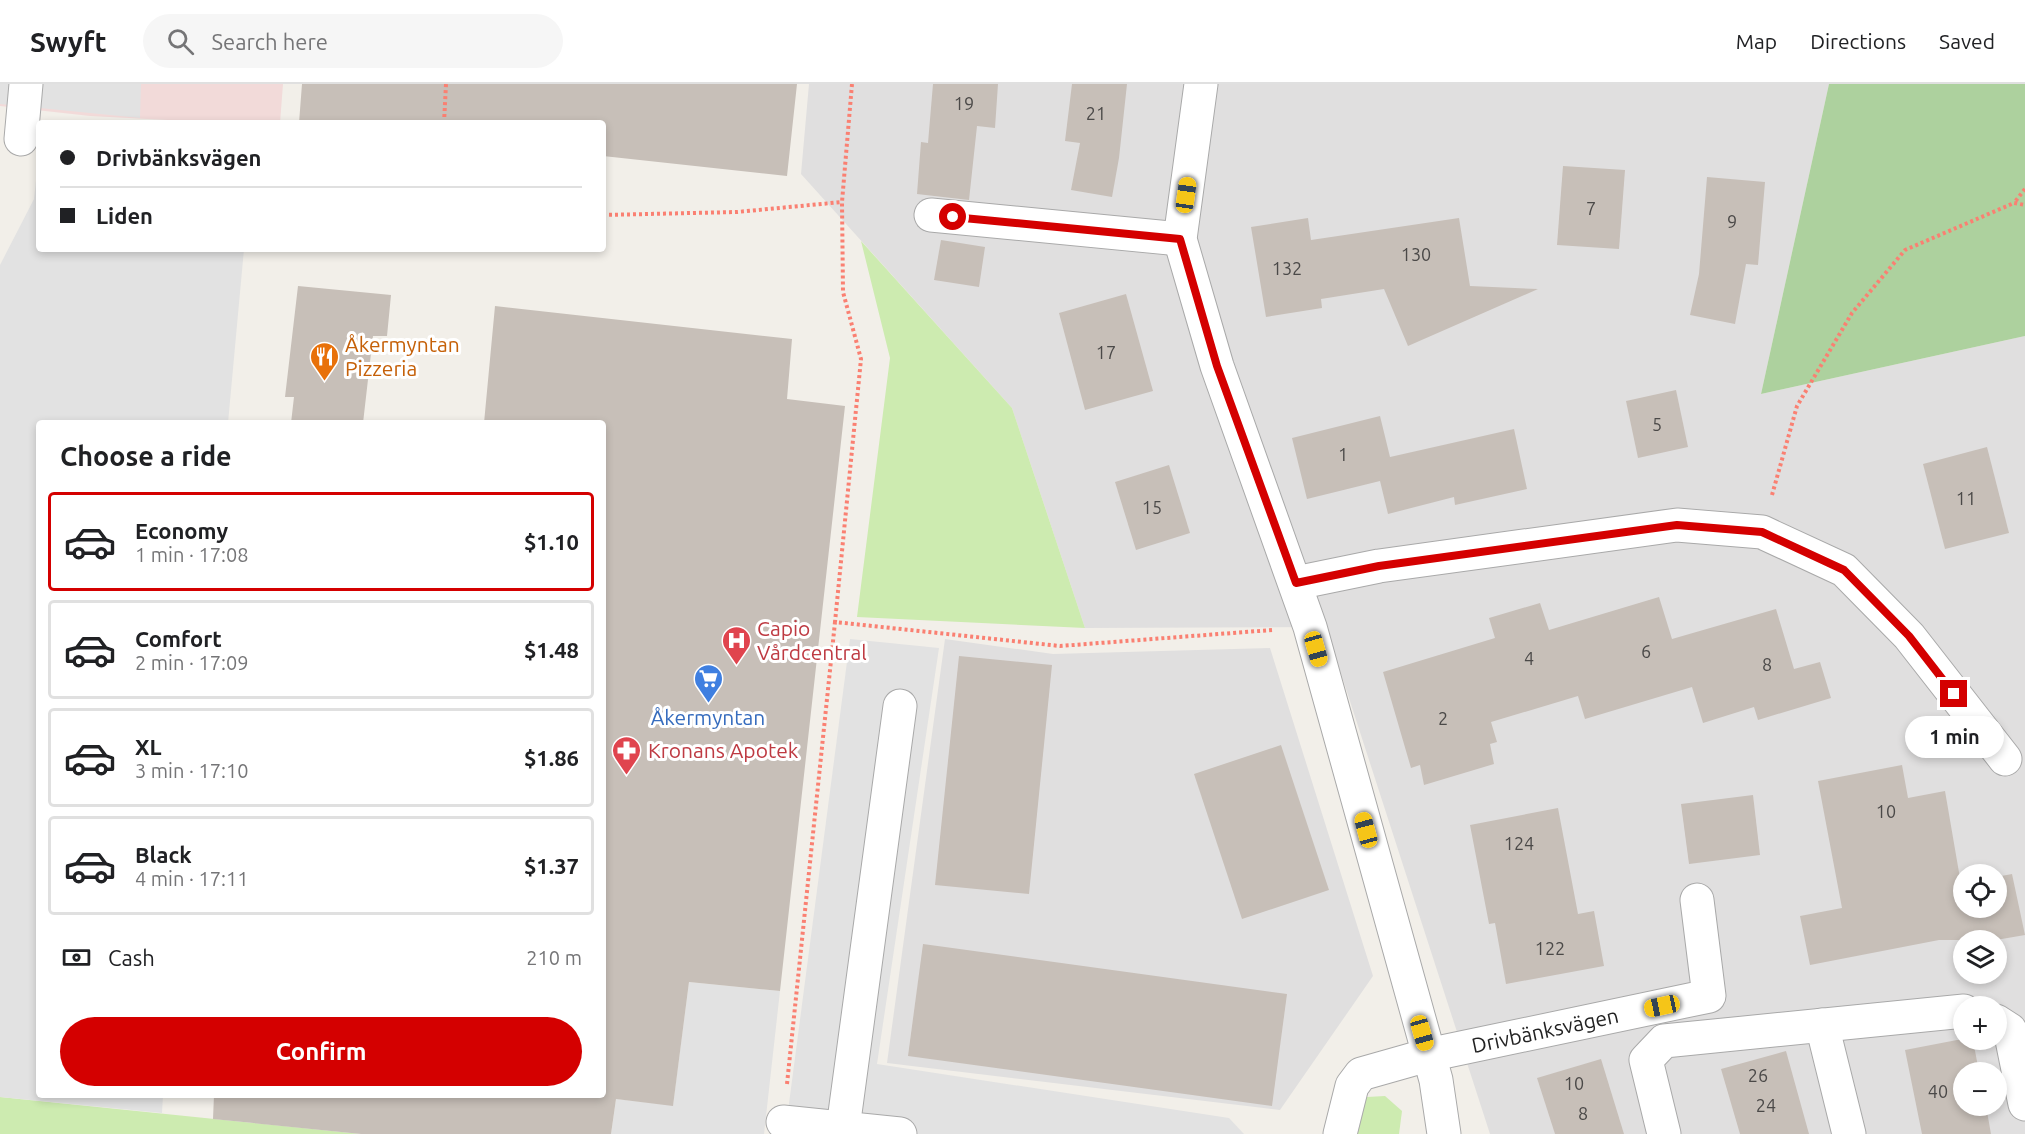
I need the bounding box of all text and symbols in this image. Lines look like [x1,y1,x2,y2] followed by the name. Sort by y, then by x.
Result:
[143,14,563,68] search box
[164,25,197,58] icon: search
[30,26,107,57] text: Swyft
[212,29,328,54] text: Search here
[1736,29,1777,53] text: Map
[1810,29,1906,53] text: Directions
[1939,29,1995,53] text: Saved
[954,93,974,113] house number: 19
[1086,103,1106,123] house number: 21
[96,145,261,170] text: Drivbänksvägen
[1175,176,1197,214] car
[1586,198,1596,218] house number: 7
[96,203,153,228] text: Liden
[939,203,966,230] route start
[1727,211,1737,231] house number: 9
[1401,244,1431,264] house number: 130
[1272,258,1302,278] house number: 132
[345,332,460,380] place label: Åkermyntan Pizzeria
[308,340,340,382] restaurant icon: Åkermyntan Pizzeria
[1096,342,1116,362] house number: 17
[1652,414,1662,434] house number: 5
[60,441,232,471] text: Choose a ride
[1338,444,1348,464] house number: 1
[1956,488,1976,508] house number: 11
[1142,497,1162,517] house number: 15
[63,515,117,569] icon: car
[135,518,228,543] text: Economy
[524,529,579,554] text: $1.10
[135,543,249,566] text: 1 min · 17:08
[757,616,867,664] place label: Capio Vårdcentral
[63,623,117,677] icon: car
[720,624,752,666] hospital icon: Capio Vårdcentral
[135,626,222,651] text: Comfort
[1302,629,1330,669] car
[524,637,579,662] text: $1.48
[1641,641,1651,661] house number: 6
[1524,648,1534,668] house number: 4
[135,651,249,674] text: 2 min · 17:09
[1762,654,1772,674] house number: 8
[692,662,724,704] supermarket icon: Åkermyntan
[1940,680,1967,707] route end
[651,705,765,729] place label: Åkermyntan
[1438,708,1448,728] house number: 2
[1904,715,2004,757] callout: 1 min
[1929,725,1980,748] text: 1 min
[63,731,117,785] icon: car
[135,734,162,759] text: XL
[611,734,643,776] pharmacy icon: Kronans Apotek
[648,738,799,762] place label: Kronans Apotek
[524,745,579,770] text: $1.86
[135,759,249,782] text: 3 min · 17:10
[1876,801,1896,821] house number: 10
[1353,810,1379,850] car
[1504,833,1534,853] house number: 124
[63,839,117,893] icon: car
[135,842,192,867] text: Black
[524,853,579,878] text: $1.37
[1953,864,2007,1116] map controls
[1953,864,2007,918] button: locate
[135,867,249,890] text: 4 min · 17:11
[1953,930,2007,984] button: layers
[1535,938,1565,958] house number: 122
[60,941,93,974] icon: cash
[108,945,155,970] text: Cash
[526,946,582,969] text: 210 m
[1643,993,1681,1019] car
[1953,996,2007,1050] button: +
[1469,1003,1621,1057] street label: Drivbänksvägen
[1408,1013,1436,1053] car
[60,1017,582,1086] button: Confirm
[1953,1062,2007,1116] button: −
[1748,1065,1768,1085] house number: 26
[1564,1073,1584,1093] house number: 10
[1928,1081,1948,1101] house number: 40
[1756,1095,1776,1115] house number: 24
[1578,1103,1588,1123] house number: 8

